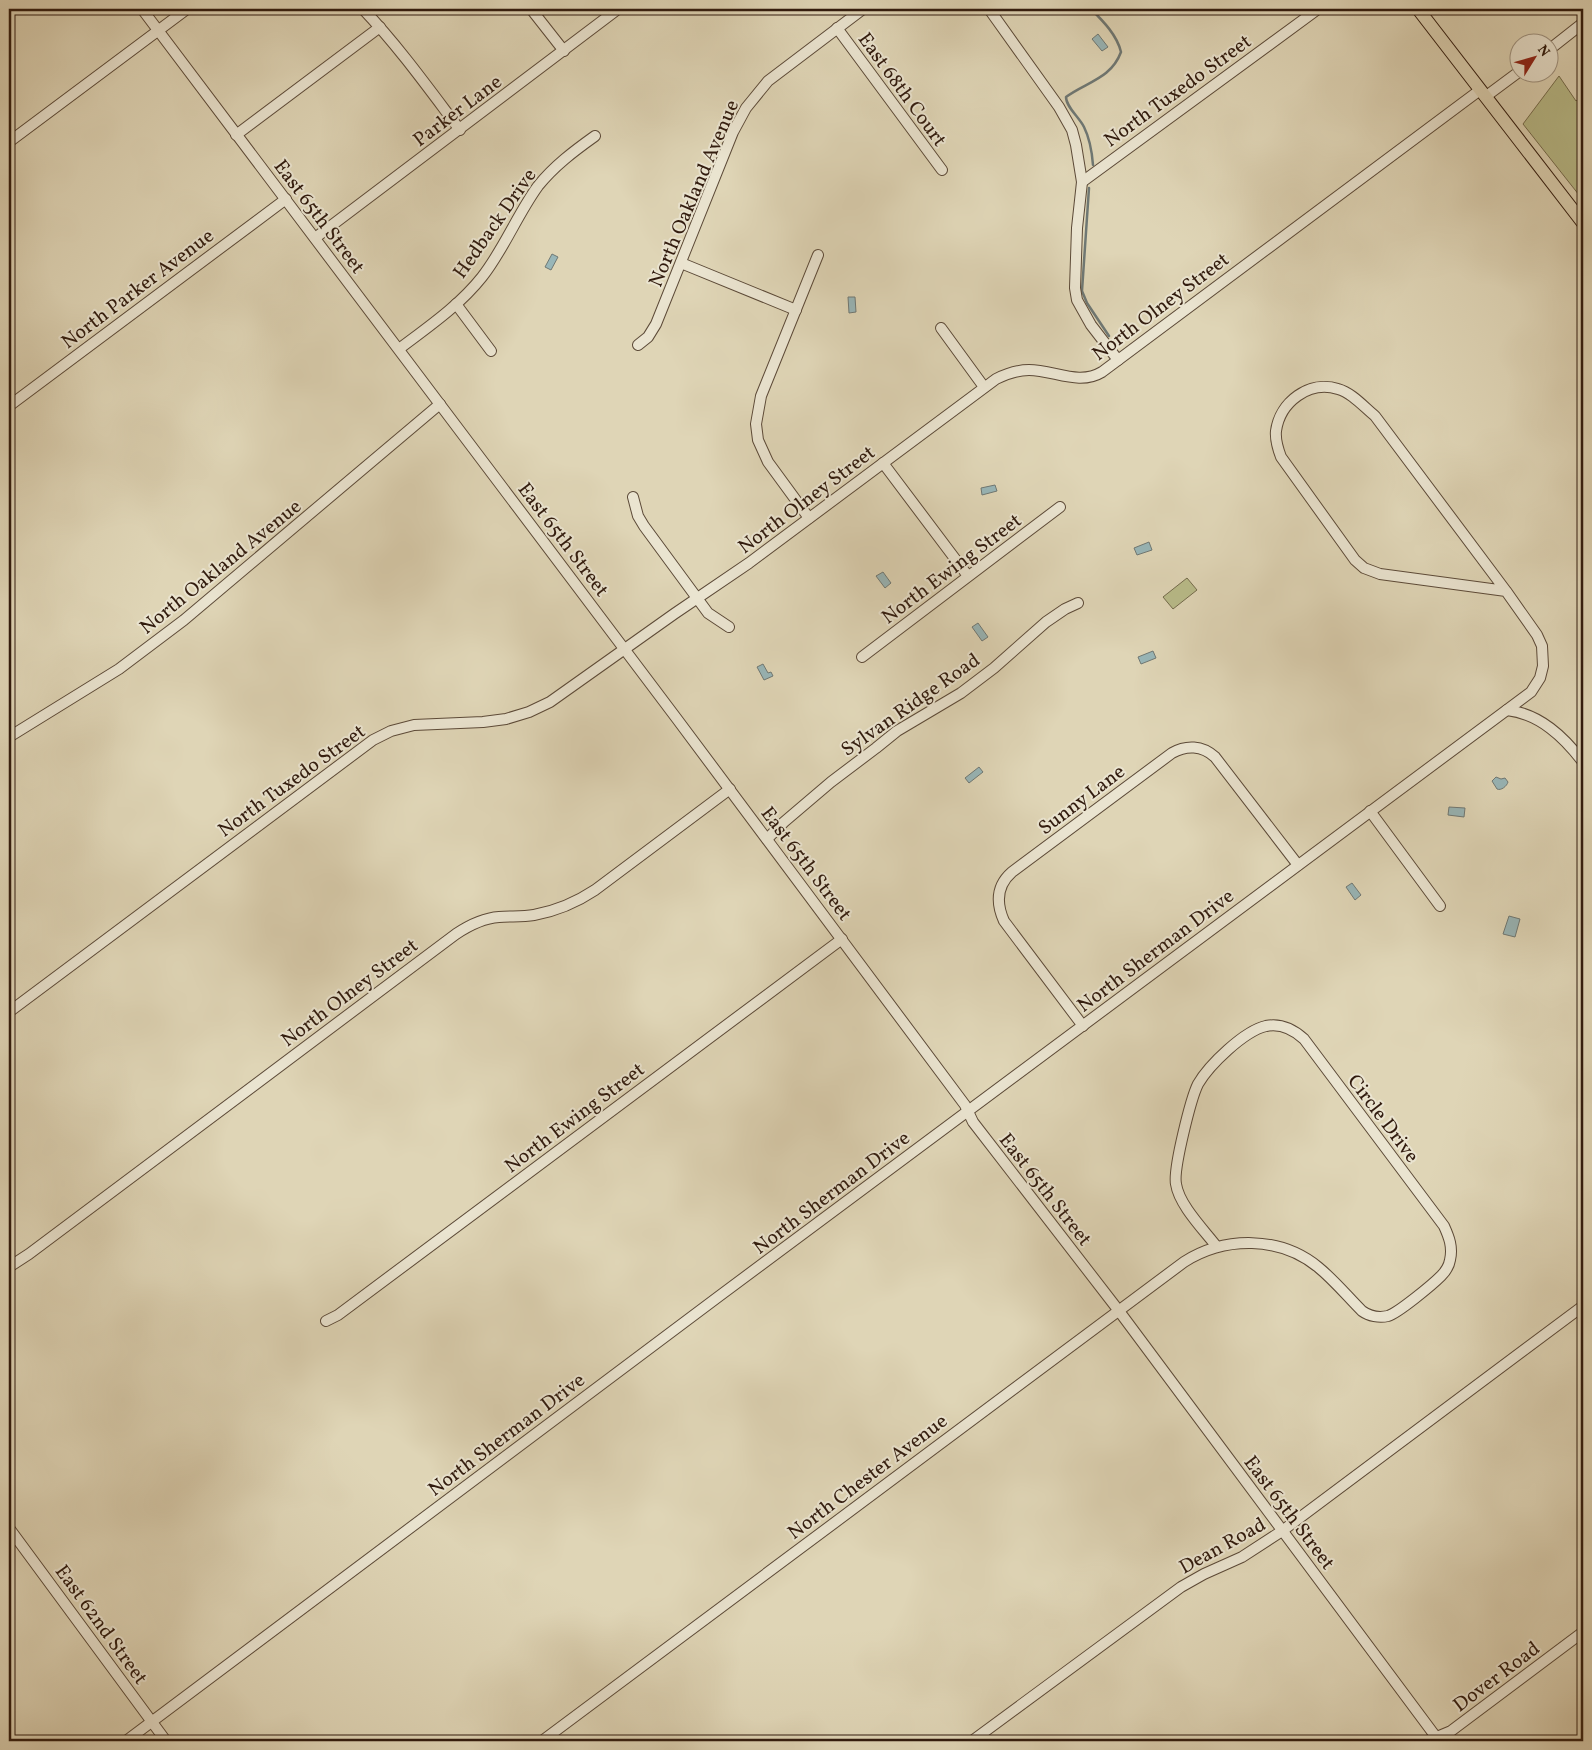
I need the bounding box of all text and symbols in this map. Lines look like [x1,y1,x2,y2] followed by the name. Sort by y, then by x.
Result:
[850,27,952,153] street label: East 68th Court
[1099,29,1258,155] street label: North Tuxedo Street
[1510,32,1560,82] north arrow
[1533,41,1554,61] text: N
[408,69,509,154] street label: Parker Lane
[643,96,747,292] street label: North Oakland Avenue
[266,154,371,280] street label: East 65th Street
[447,163,544,285] street label: Hedback Drive
[56,223,220,356] street label: North Parker Avenue
[1087,247,1236,369] street label: North Olney Street
[733,440,882,562] street label: North Olney Street
[510,477,615,603] street label: East 65th Street
[134,493,308,642] street label: North Oakland Avenue
[876,508,1028,632] street label: North Ewing Street
[836,647,986,764] street label: Sylvan Ridge Road
[213,719,372,845] street label: North Tuxedo Street
[1033,759,1131,843] street label: Sunny Lane
[753,801,858,927] street label: East 65th Street
[1072,883,1241,1020] street label: North Sherman Drive
[276,933,425,1055] street label: North Olney Street
[499,1057,651,1181] street label: North Ewing Street
[1340,1069,1425,1169] street label: Circle Drive
[748,1125,917,1262] street label: North Sherman Drive
[991,1128,1098,1253] street label: East 65th Street
[423,1367,592,1504] street label: North Sherman Drive
[782,1408,954,1547] street label: North Chester Avenue
[1236,1450,1341,1576] street label: East 65th Street
[1175,1511,1271,1582] street label: Dean Road
[47,1559,153,1691] street label: East 62nd Street
[1448,1636,1547,1720] street label: Dover Road

